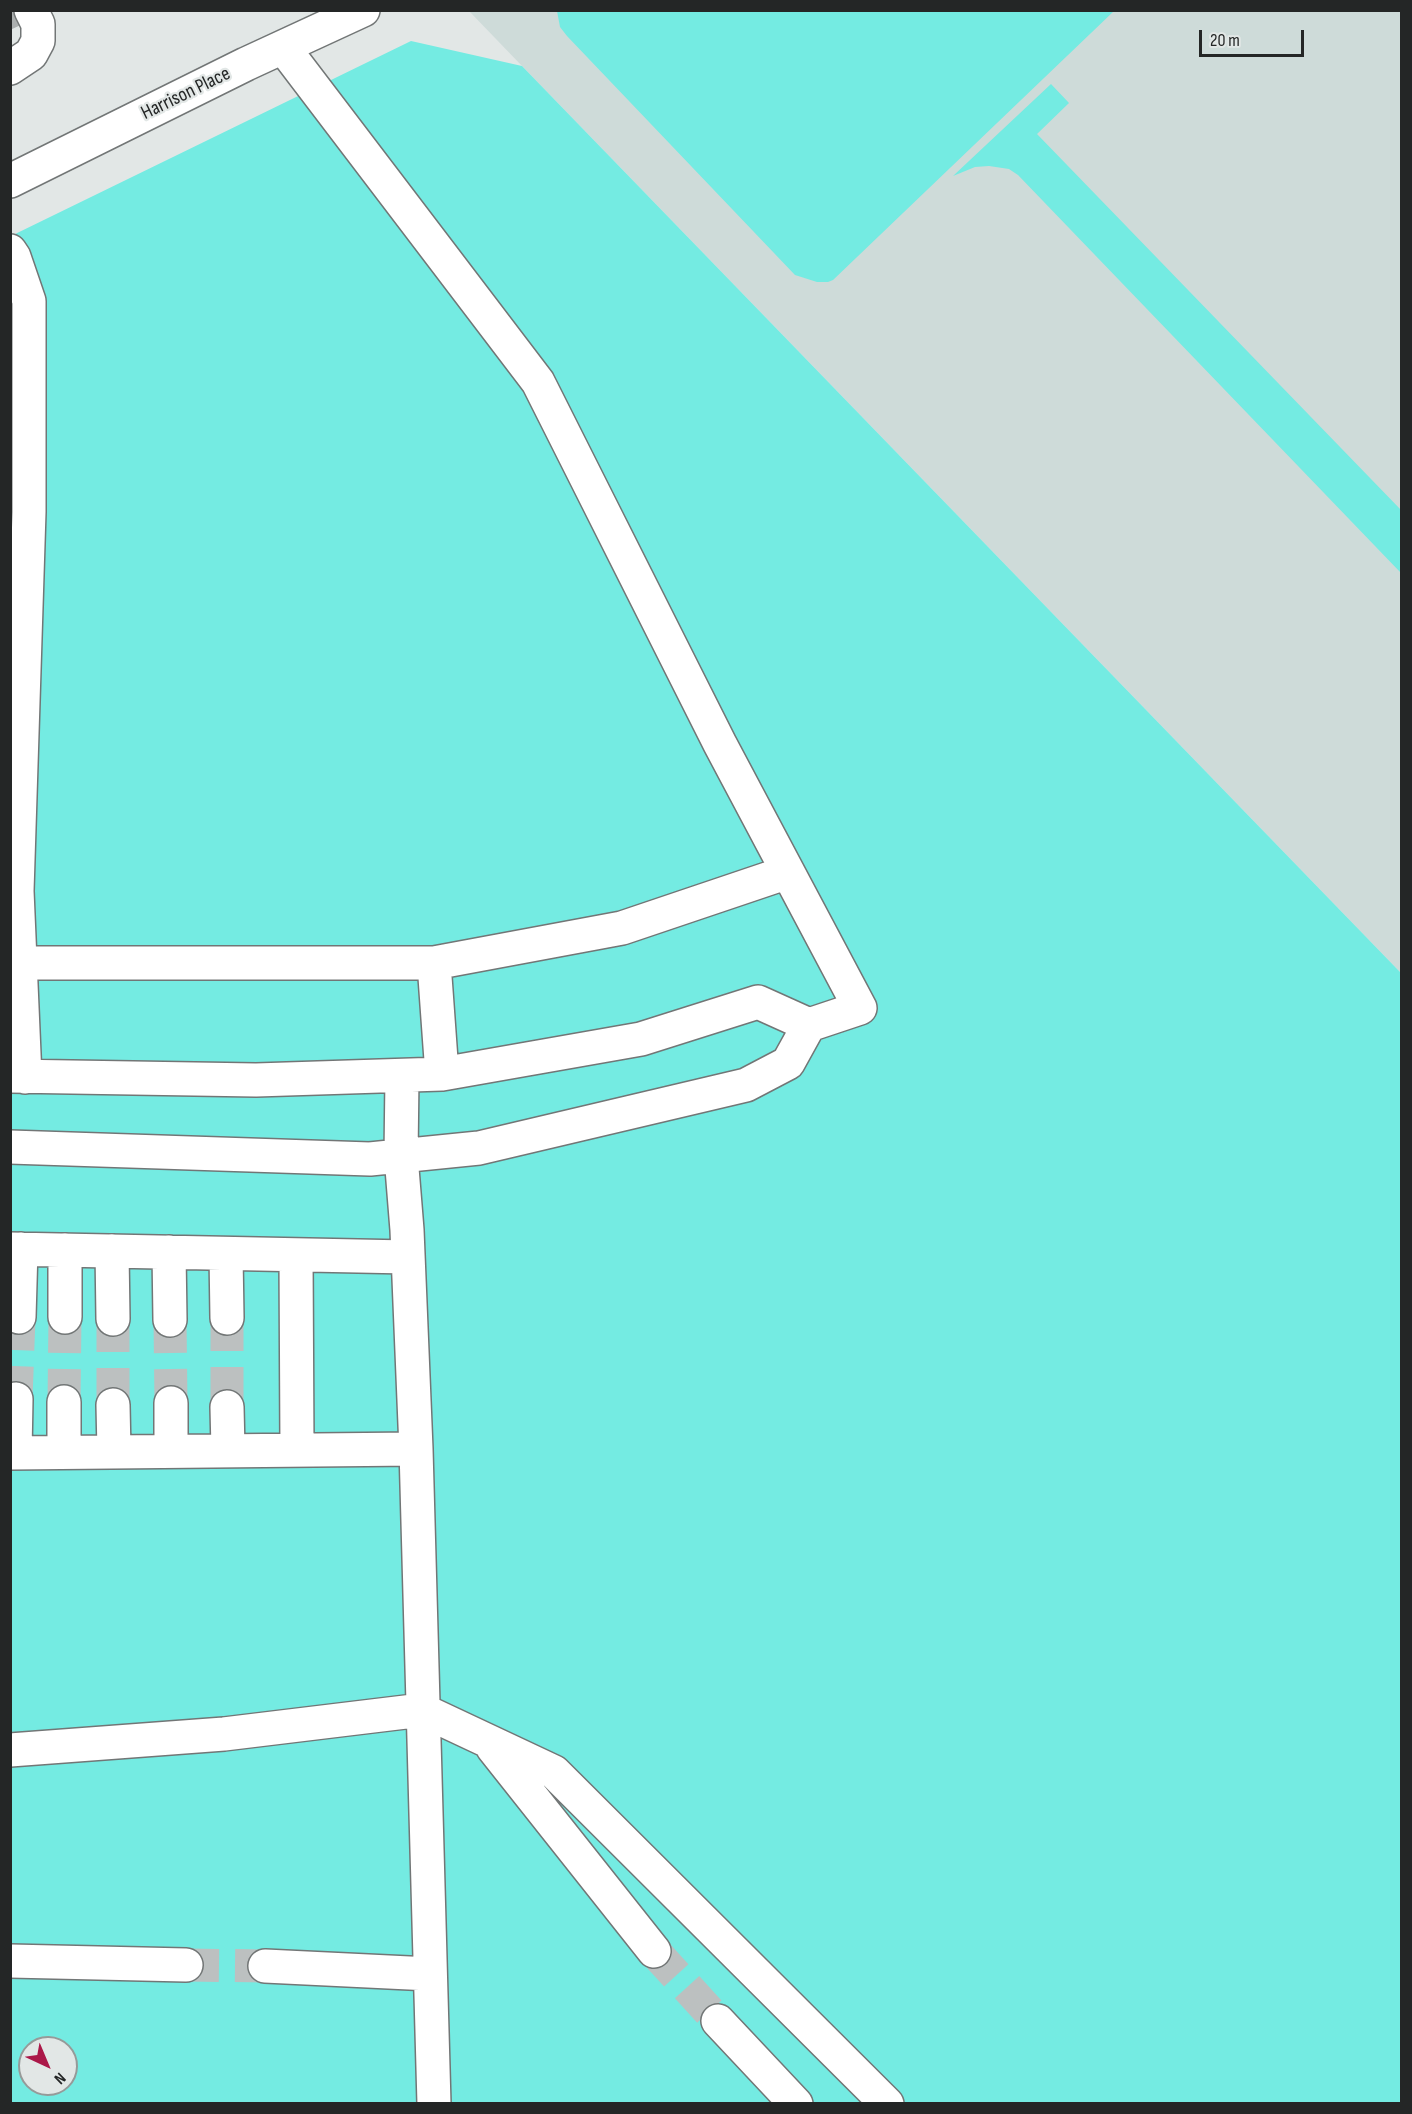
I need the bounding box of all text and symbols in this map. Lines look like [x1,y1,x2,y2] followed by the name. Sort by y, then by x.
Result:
[1202,18,1307,56] scale bar
[1210,30,1240,51] text: 20 m
[138,62,234,126] street label: Harrison Place
[18,2036,78,2096] north arrow
[50,2068,69,2088] text: N

